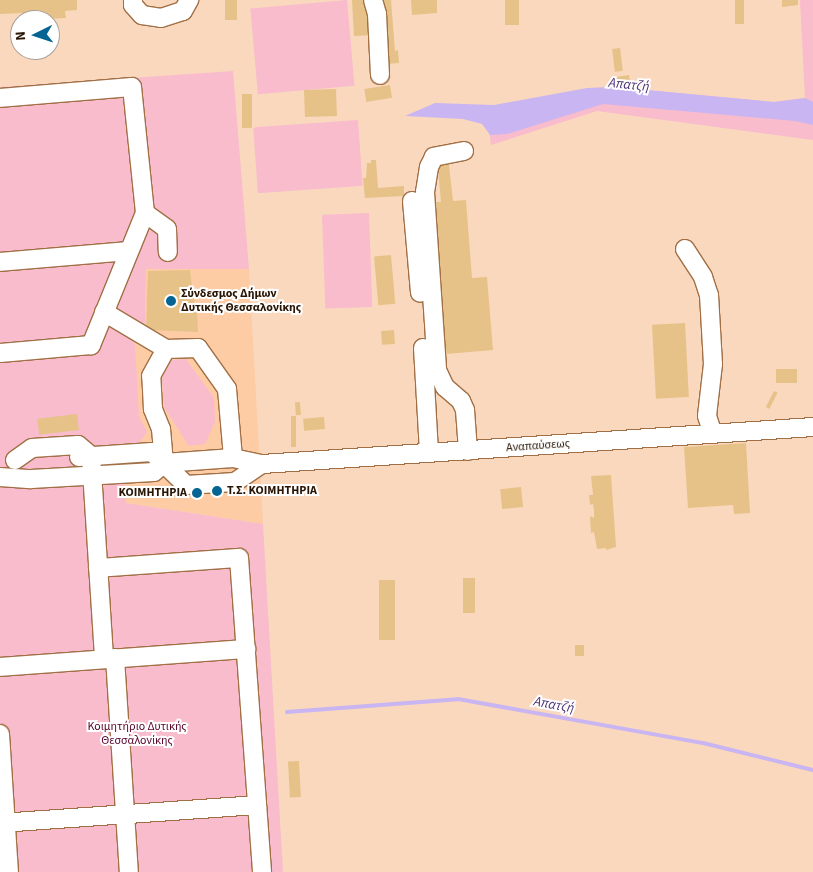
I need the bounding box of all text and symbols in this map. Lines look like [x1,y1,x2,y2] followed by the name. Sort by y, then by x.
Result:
[10,10,60,60] north arrow
[11,31,31,41] text: N
[608,75,650,95] water label: Απατζή
[181,287,301,315] place label: Σύνδεσμος Δήμων Δυτικής Θεσσαλονίκης
[165,295,177,307] marker: Σύνδεσμος Δήμων Δυτικής Θεσσαλονίκης
[506,437,570,455] street label: Αναπαύσεως
[227,484,317,498] place label: Τ.Σ. ΚΟΙΜΗΤΗΡΙΑ
[211,485,223,497] marker: Τ.Σ. ΚΟΙΜΗΤΗΡΙΑ
[119,486,187,500] place label: ΚΟΙΜΗΤΗΡΙΑ
[191,487,203,499] marker: ΚΟΙΜΗΤΗΡΙΑ
[532,693,576,717] water label: Απατζή
[87,720,187,748] park label: Κοιμητήριο Δυτικής Θεσσαλονίκης

